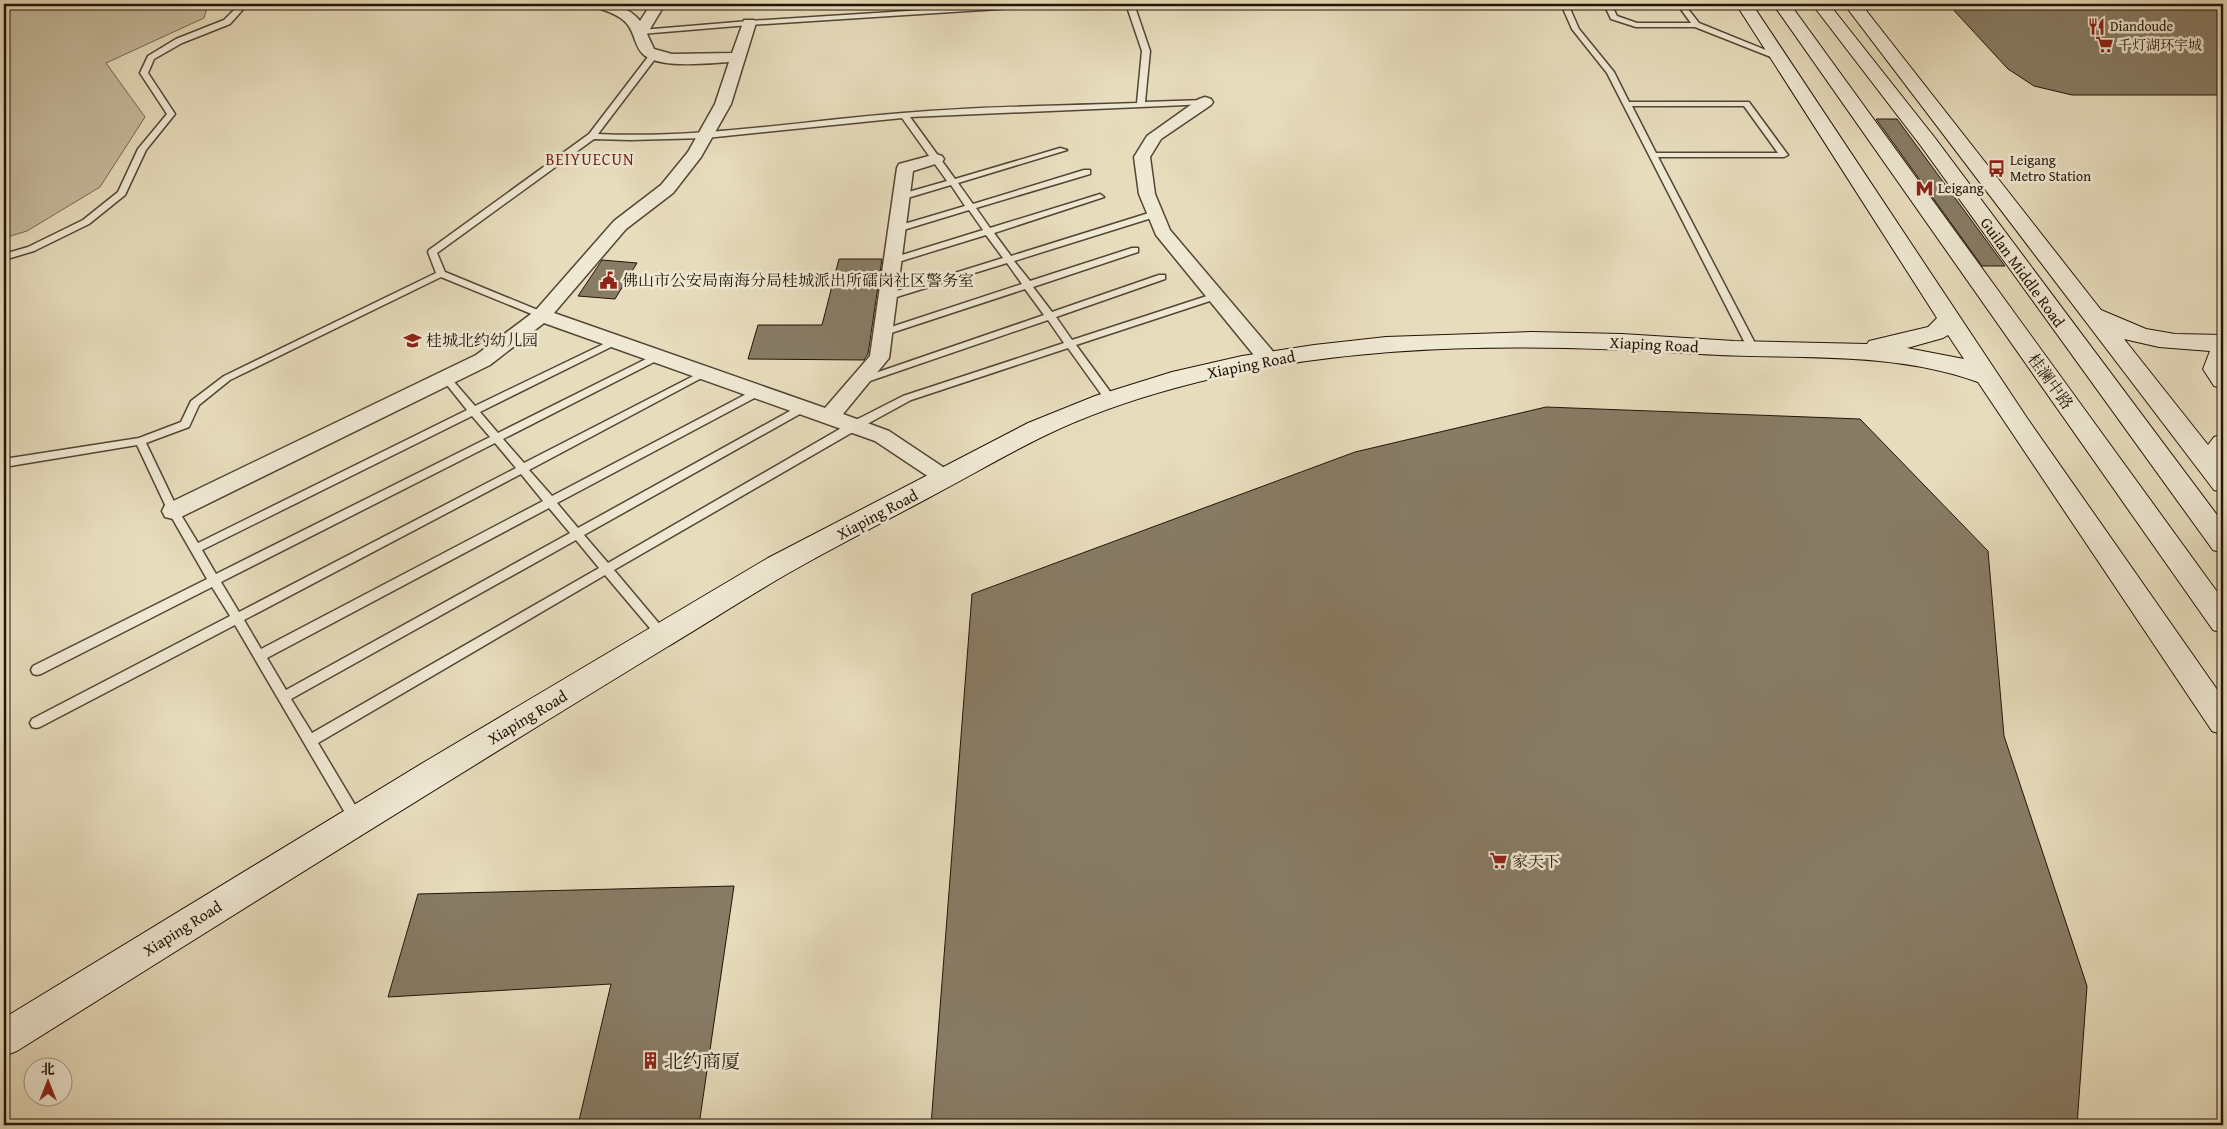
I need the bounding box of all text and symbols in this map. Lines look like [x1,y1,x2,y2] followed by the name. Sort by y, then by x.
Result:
[2086,16,2106,36] restaurant icon: Diandoude
[2110,16,2174,36] place label: Diandoude
[2094,35,2114,55] supermarket icon: 千灯湖环宇城
[2118,35,2202,55] place label: 千灯湖环宇城
[545,147,635,171] district label: BEIYUECUN
[2010,150,2091,186] place label: Leigang Metro Station
[1986,158,2006,178] bus stop icon: Leigang Metro Station
[1914,178,1934,198] metro station icon: Leigang
[1938,178,1984,198] place label: Leigang
[1975,212,2071,332] street label: Guilan Middle Road
[622,268,974,292] place label: 佛山市公安局南海分局桂城派出所礌岗社区警务室
[598,270,618,290] public building icon: 佛山市公安局南海分局桂城派出所礌岗社区警务室
[426,328,538,352] place label: 桂城北约幼儿园
[402,330,422,350] school or university icon: 桂城北约幼儿园
[1609,330,1700,358] street label: Xiaping Road
[1205,344,1297,384] street label: Xiaping Road
[2022,348,2080,414] street label: 桂澜中路
[832,482,922,545] street label: Xiaping Road
[483,684,572,750] street label: Xiaping Road
[1512,849,1560,873] place label: 家天下
[1488,851,1508,871] supermarket icon: 家天下
[138,894,227,962] street label: Xiaping Road
[664,1047,740,1075] place label: 北约商厦
[640,1051,660,1071] building icon: 北约商厦
[22,1056,72,1106] north arrow
[41,1059,55,1079] text: 北

